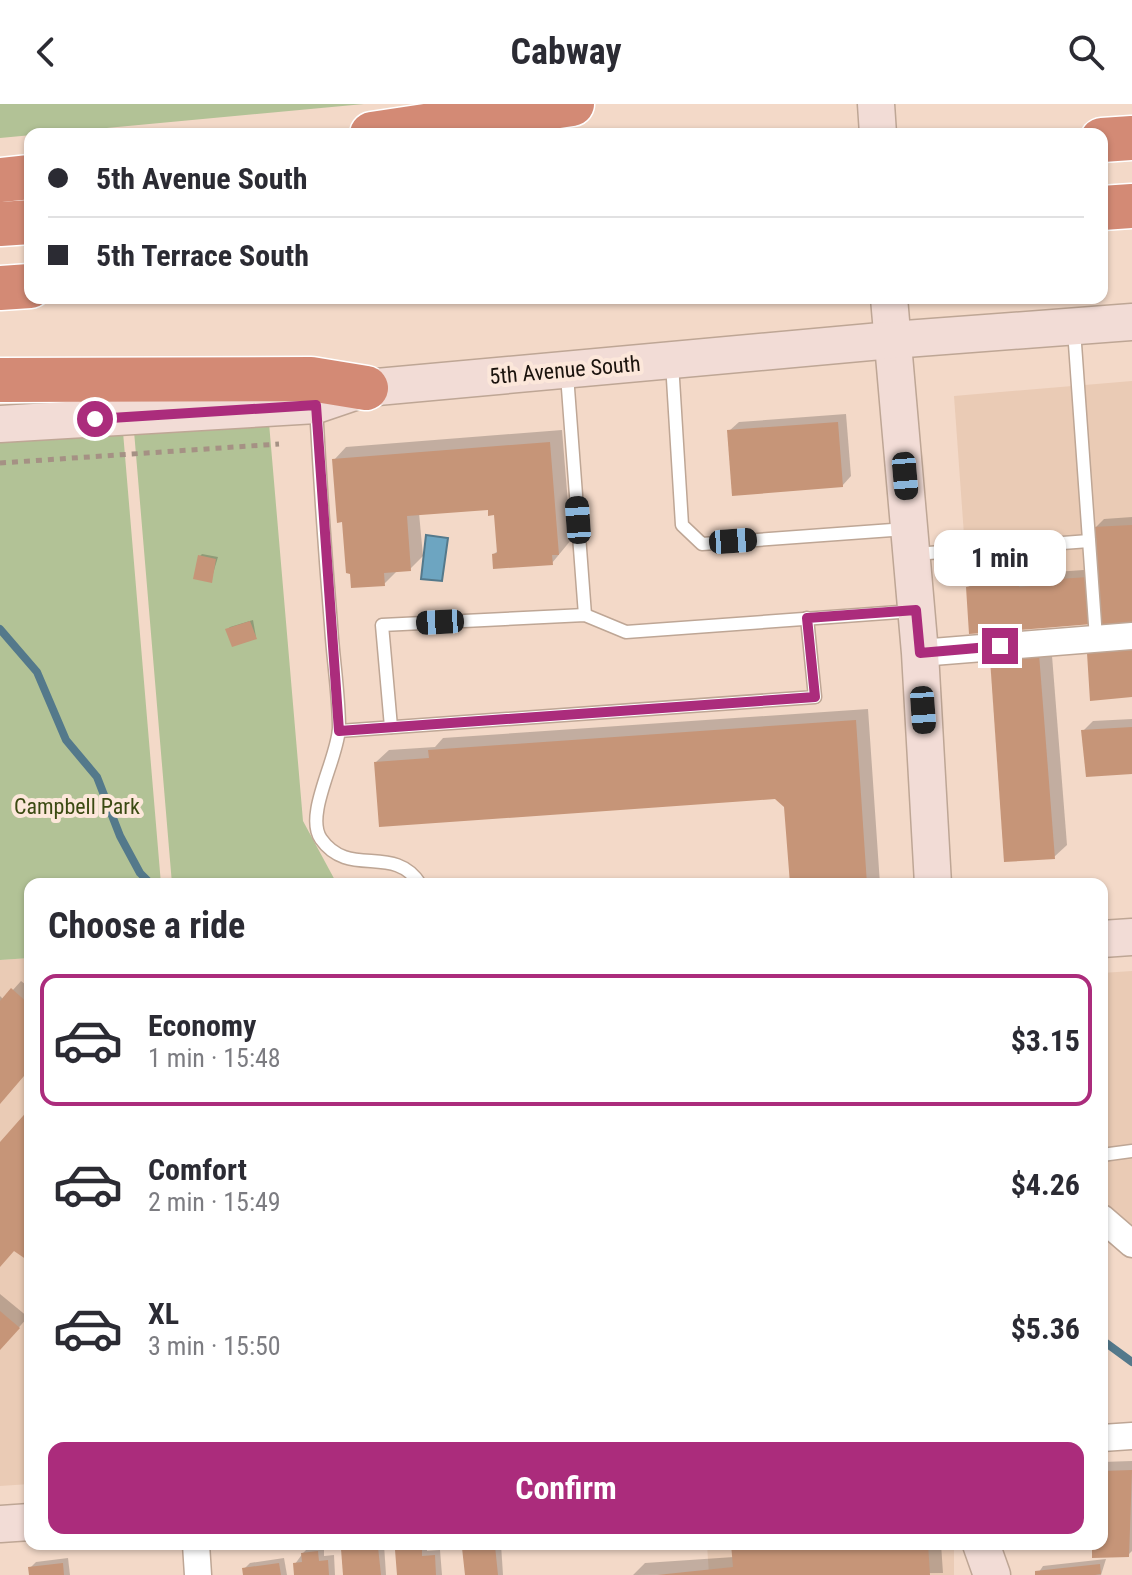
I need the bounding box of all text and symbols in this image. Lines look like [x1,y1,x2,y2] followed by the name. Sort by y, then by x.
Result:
[24,30,68,74] icon: back
[1064,30,1108,74] icon: search
[511,31,621,73] text: Cabway
[96,161,307,196] text: 5th Avenue South
[96,238,309,273] text: 5th Terrace South
[488,351,642,389] street label: 5th Avenue South
[77,401,113,437] route start
[891,451,919,501] car
[564,495,592,545] car
[708,527,758,555] car
[934,530,1066,586] callout: 1 min
[971,543,1029,573] text: 1 min
[415,609,465,635] car
[982,628,1018,664] route end
[909,685,937,735] car
[14,794,140,819] park label: Campbell Park
[48,905,245,947] text: Choose a ride
[52,1004,124,1076] icon: car
[148,1008,256,1043] text: Economy
[1011,1023,1080,1058] text: $3.15
[148,1043,281,1073] text: 1 min · 15:48
[52,1148,124,1220] icon: car
[148,1152,247,1187] text: Comfort
[1011,1167,1080,1202] text: $4.26
[148,1187,281,1217] text: 2 min · 15:49
[52,1292,124,1364] icon: car
[148,1296,179,1331] text: XL
[1011,1311,1080,1346] text: $5.36
[148,1331,281,1361] text: 3 min · 15:50
[48,1442,1084,1534] button: Confirm

